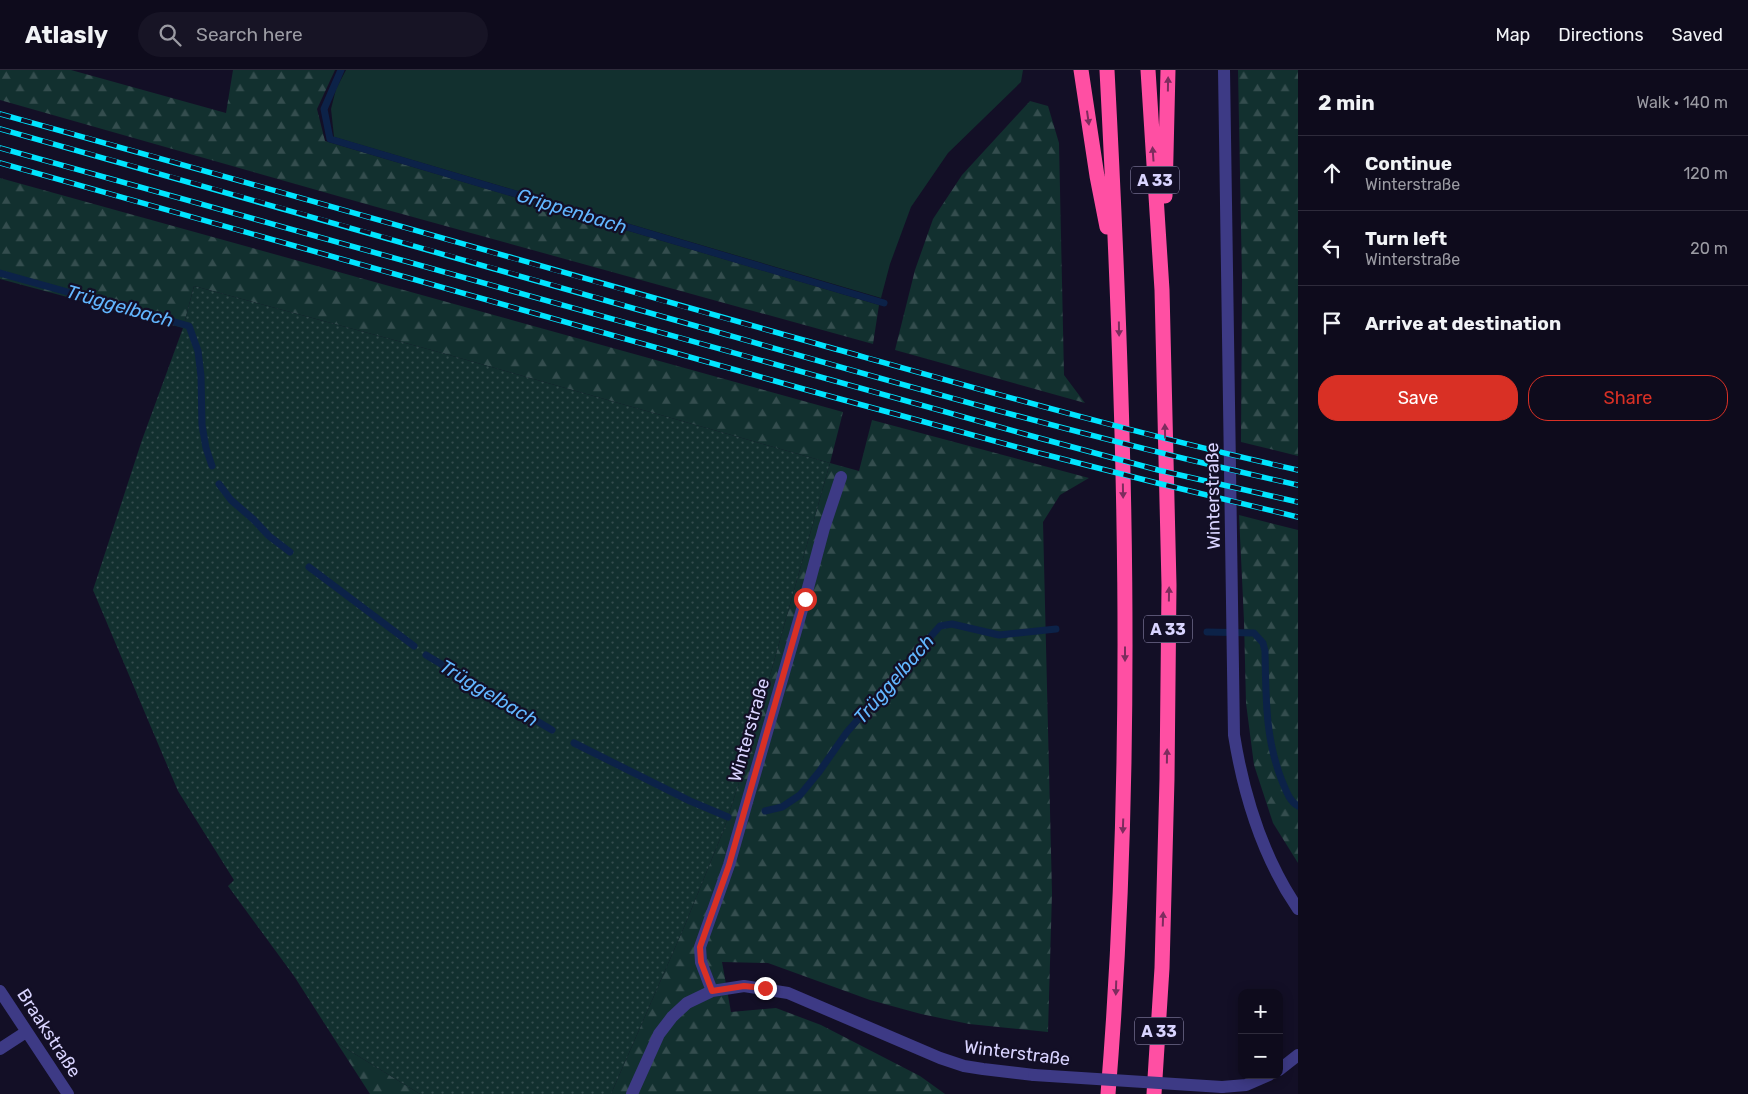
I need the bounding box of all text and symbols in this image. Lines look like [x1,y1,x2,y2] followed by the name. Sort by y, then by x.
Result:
[138,12,488,57] search box
[25,21,108,49] text: Atlasly
[156,21,184,49] icon: search
[196,23,303,46] text: Search here
[1495,24,1530,46] text: Map
[1558,24,1644,46] text: Directions
[1672,24,1723,46] text: Saved
[1164,75,1172,91] one-way arrow
[1318,90,1375,115] text: 2 min
[1637,93,1728,112] text: Walk · 140 m
[1085,111,1093,127] one-way arrow
[1149,145,1157,161] one-way arrow
[1365,152,1452,175] text: Continue
[1318,159,1346,187] icon: ahead
[1683,164,1728,183] text: 120 m
[1131,166,1179,194] road number: A 33
[1365,175,1460,194] text: Winterstraße
[514,183,630,239] water label: Grippenbach
[1365,227,1447,250] text: Turn left
[1318,234,1346,262] icon: left
[1690,239,1728,258] text: 20 m
[1365,250,1460,269] text: Winterstraße
[64,280,176,332] water label: Trüggelbach
[1318,309,1346,337] icon: arrive
[1365,312,1561,335] text: Arrive at destination
[1115,321,1123,337] one-way arrow
[1318,375,1518,421] button: Save
[1528,375,1728,421] button: Share
[1161,423,1169,439] one-way arrow
[1201,442,1225,550] street label: Winterstraße
[1119,483,1127,499] one-way arrow
[1165,586,1173,602] one-way arrow
[794,588,817,611] route start
[1144,616,1192,642] road number: A 33
[849,630,939,728] water label: Trüggelbach
[1121,646,1129,662] one-way arrow
[436,655,542,731] water label: Trüggelbach
[724,676,774,784] street label: Winterstraße
[1163,748,1171,764] one-way arrow
[1118,818,1126,834] one-way arrow
[1159,911,1167,927] one-way arrow
[754,977,777,1000] route end
[1111,980,1119,996] one-way arrow
[12,985,86,1081] street label: Braakstraße
[1238,989,1283,1079] map controls
[1238,989,1283,1034] button: +
[1135,1018,1183,1044] road number: A 33
[1238,1034,1283,1079] button: −
[963,1036,1071,1070] street label: Winterstraße

